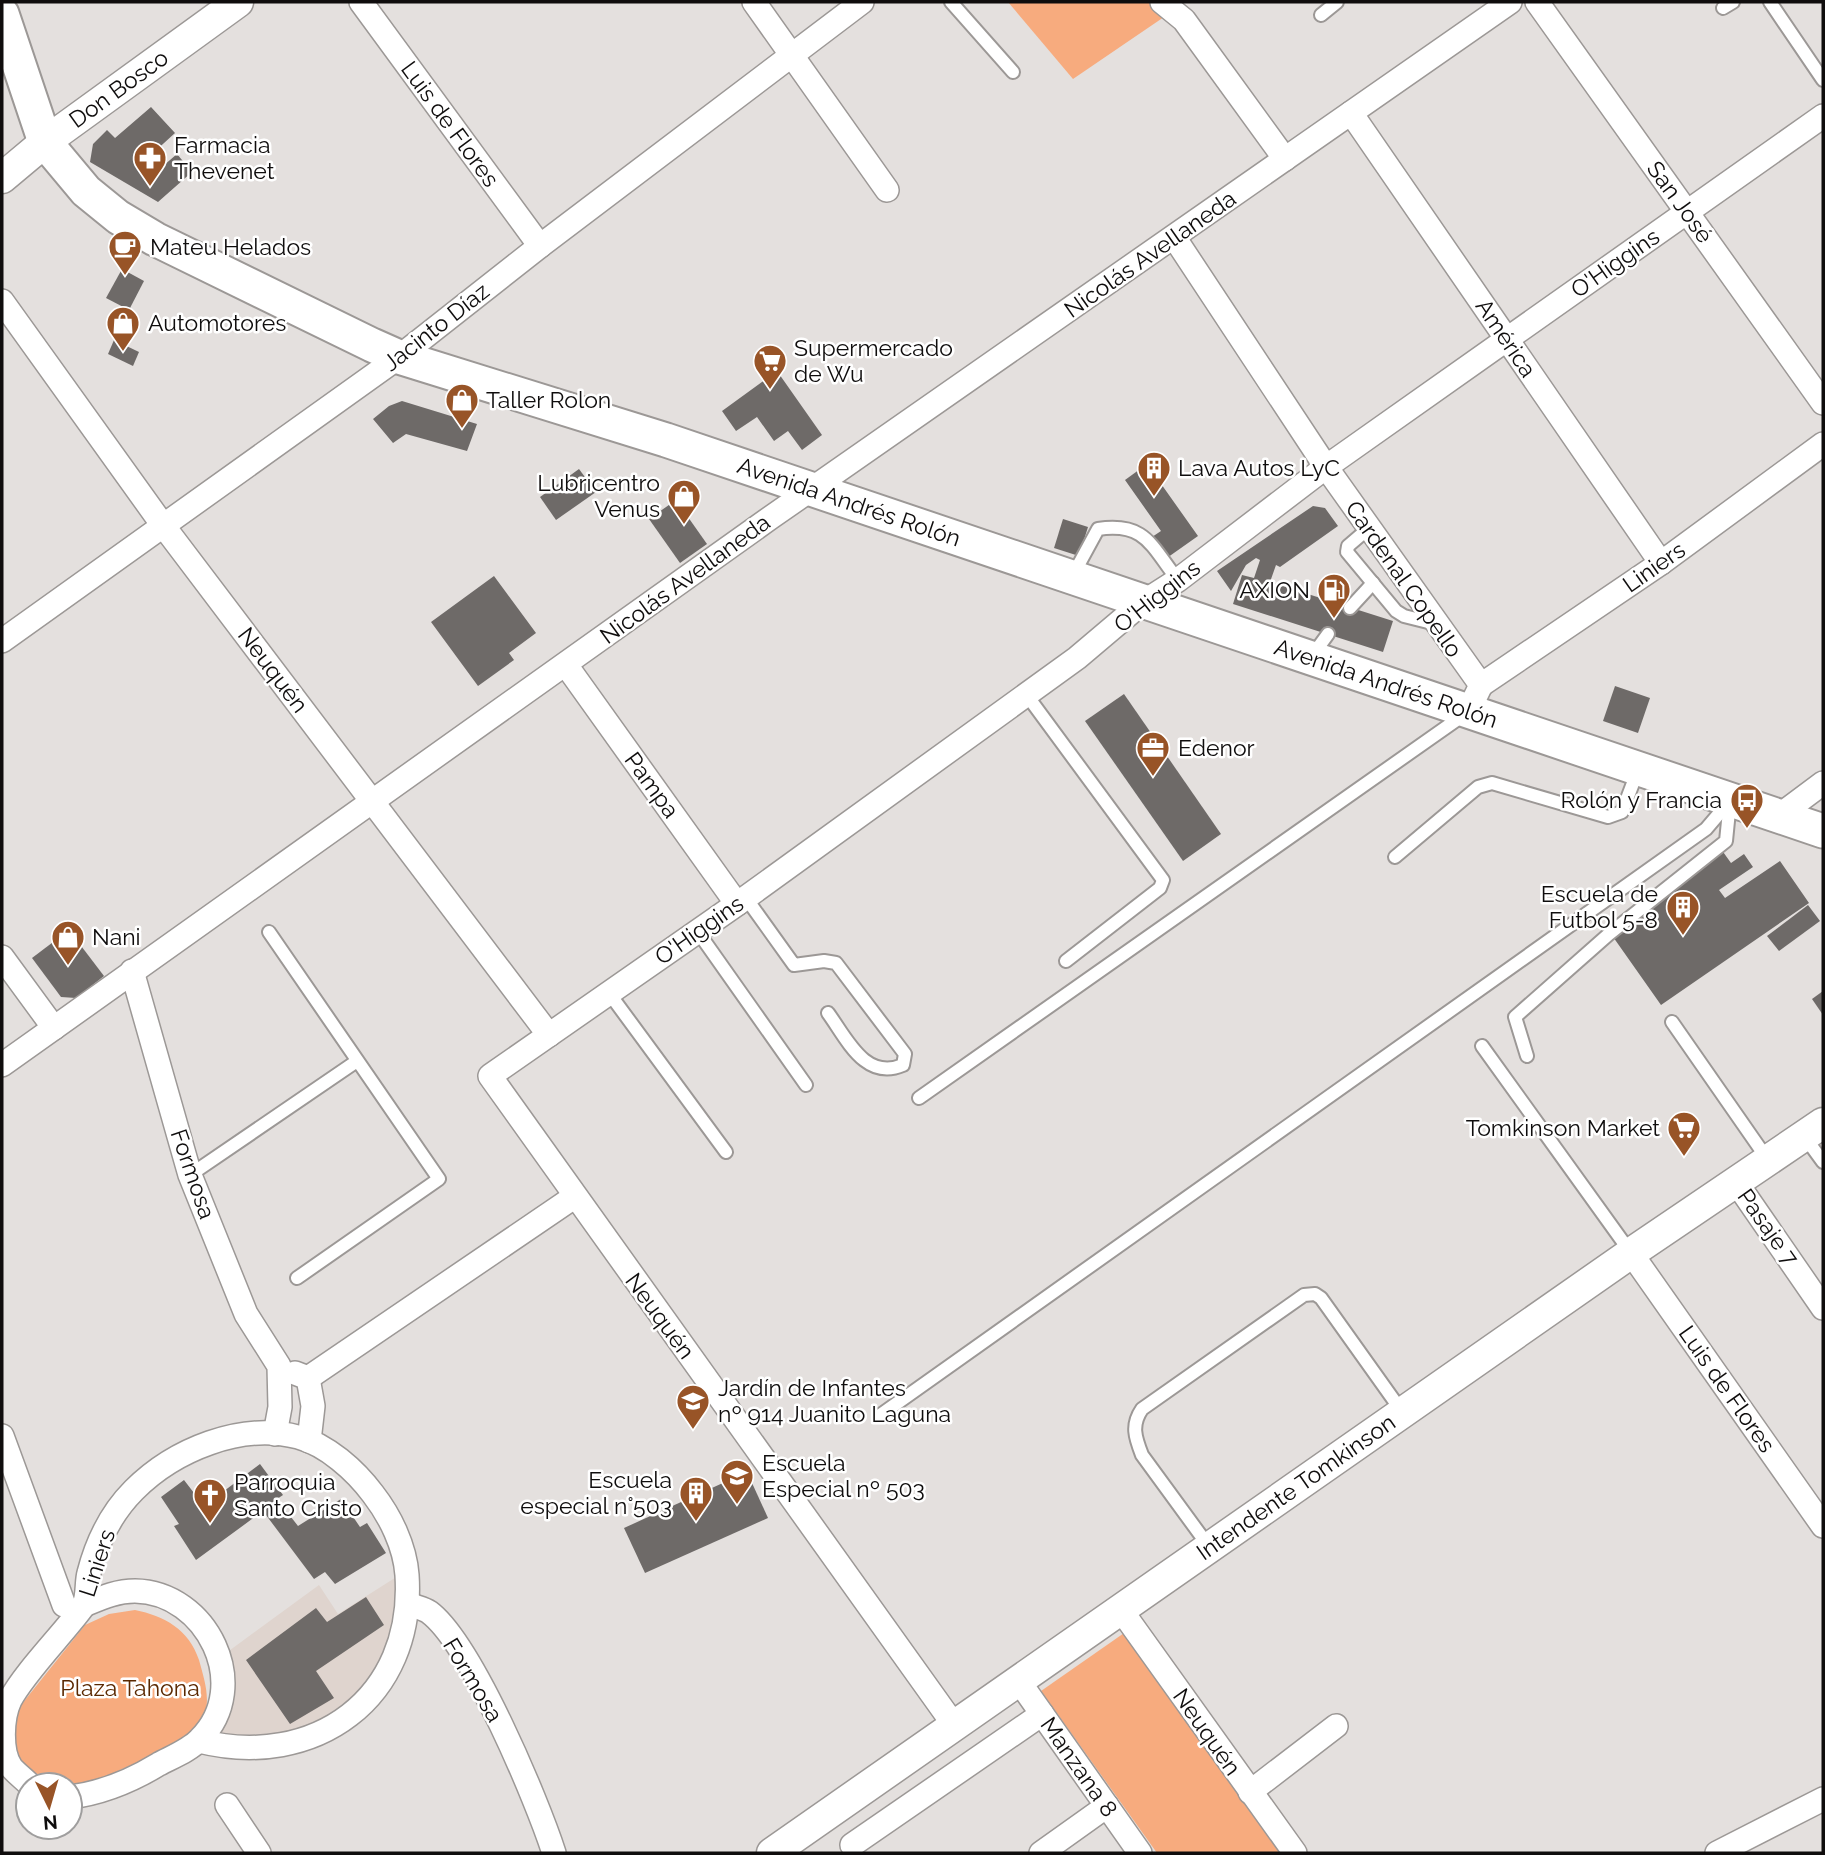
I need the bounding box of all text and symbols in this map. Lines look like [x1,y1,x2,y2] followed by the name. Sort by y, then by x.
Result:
[64,43,173,133] street label: Don Bosco
[396,56,505,192] street label: Luis de Flores
[174,131,275,184] place label: Farmacia Thevenet
[131,139,169,188] pharmacy icon: Farmacia Thevenet
[1642,156,1719,248] street label: San José
[1059,184,1241,323] street label: Nicolás Avellaneda
[1565,222,1664,303] street label: O'Higgins
[106,228,144,277] cafe icon: Mateu Helados
[150,233,311,260] place label: Mateu Helados
[377,277,494,376] street label: Jacinto Díaz
[1470,294,1542,382] street label: América
[104,304,142,353] shop icon: Automotores
[148,309,286,336] place label: Automotores
[794,334,953,387] place label: Supermercado de Wu
[751,342,789,391] supermarket icon: Supermercado de Wu
[443,381,481,430] shop icon: Taller Rolon
[486,386,611,413] place label: Taller Rolon
[1135,449,1173,498] building icon: Lava Autos LyC
[734,451,964,552] street label: Avenida Andrés Rolón
[1178,454,1340,481] place label: Lava Autos LyC
[537,469,660,522] place label: Lubricentro Venus
[665,477,703,526] shop icon: Lubricentro Venus
[1340,495,1468,662] street label: Cardenal Copello
[595,508,775,649] street label: Nicolás Avellaneda
[1617,536,1690,598] street label: Liniers
[1108,554,1205,638] street label: O'Higgins
[1315,571,1353,620] fuel station icon: AXION
[1239,576,1310,603] place label: AXION
[233,622,314,718] street label: Neuquén
[1271,633,1501,733] street label: Avenida Andrés Rolón
[1134,729,1172,778] office icon: Edenor
[1178,734,1255,761] place label: Edenor
[620,747,685,823] street label: Pampa
[1728,781,1766,830] bus stop icon: Rolón y Francia
[1561,786,1722,813] place label: Rolón y Francia
[1541,880,1658,933] place label: Escuela de Futbol 5-8
[1664,888,1702,937] building icon: Escuela de Futbol 5-8
[649,889,748,970] street label: O'Higgins
[49,918,87,967] shop icon: Nani
[92,923,141,950] place label: Nani
[1665,1109,1703,1158] supermarket icon: Tomkinson Market
[1466,1114,1660,1141] place label: Tomkinson Market
[166,1125,221,1222] street label: Formosa
[1732,1183,1805,1271] street label: Pasaje 7
[620,1268,701,1364] street label: Neuquén
[1674,1320,1781,1457] street label: Luis de Flores
[718,1374,951,1427] place label: Jardín de Infantes nº 914 Juanito Laguna
[674,1382,712,1431] school or university icon: Jardín de Infantes nº 914 Juanito Laguna
[1191,1408,1400,1565] street label: Intendente Tomkinson
[762,1449,925,1502] place label: Escuela Especial nº 503
[718,1457,756,1506] school or university icon: Escuela Especial nº 503
[520,1466,672,1519] place label: Escuela especial n°503
[234,1468,362,1521] place label: Parroquia Santo Cristo
[677,1474,715,1523] building icon: Escuela especial n°503
[191,1476,229,1525] church icon: Parroquia Santo Cristo
[73,1526,120,1600] street label: Liniers
[438,1633,509,1727] street label: Formosa
[60,1674,200,1701] park label: Plaza Tahona
[1168,1683,1247,1780] street label: Neuquén
[1035,1712,1124,1822] street label: Manzana 8
[14,1771,84,1841] north arrow
[42,1811,59,1835] text: N

